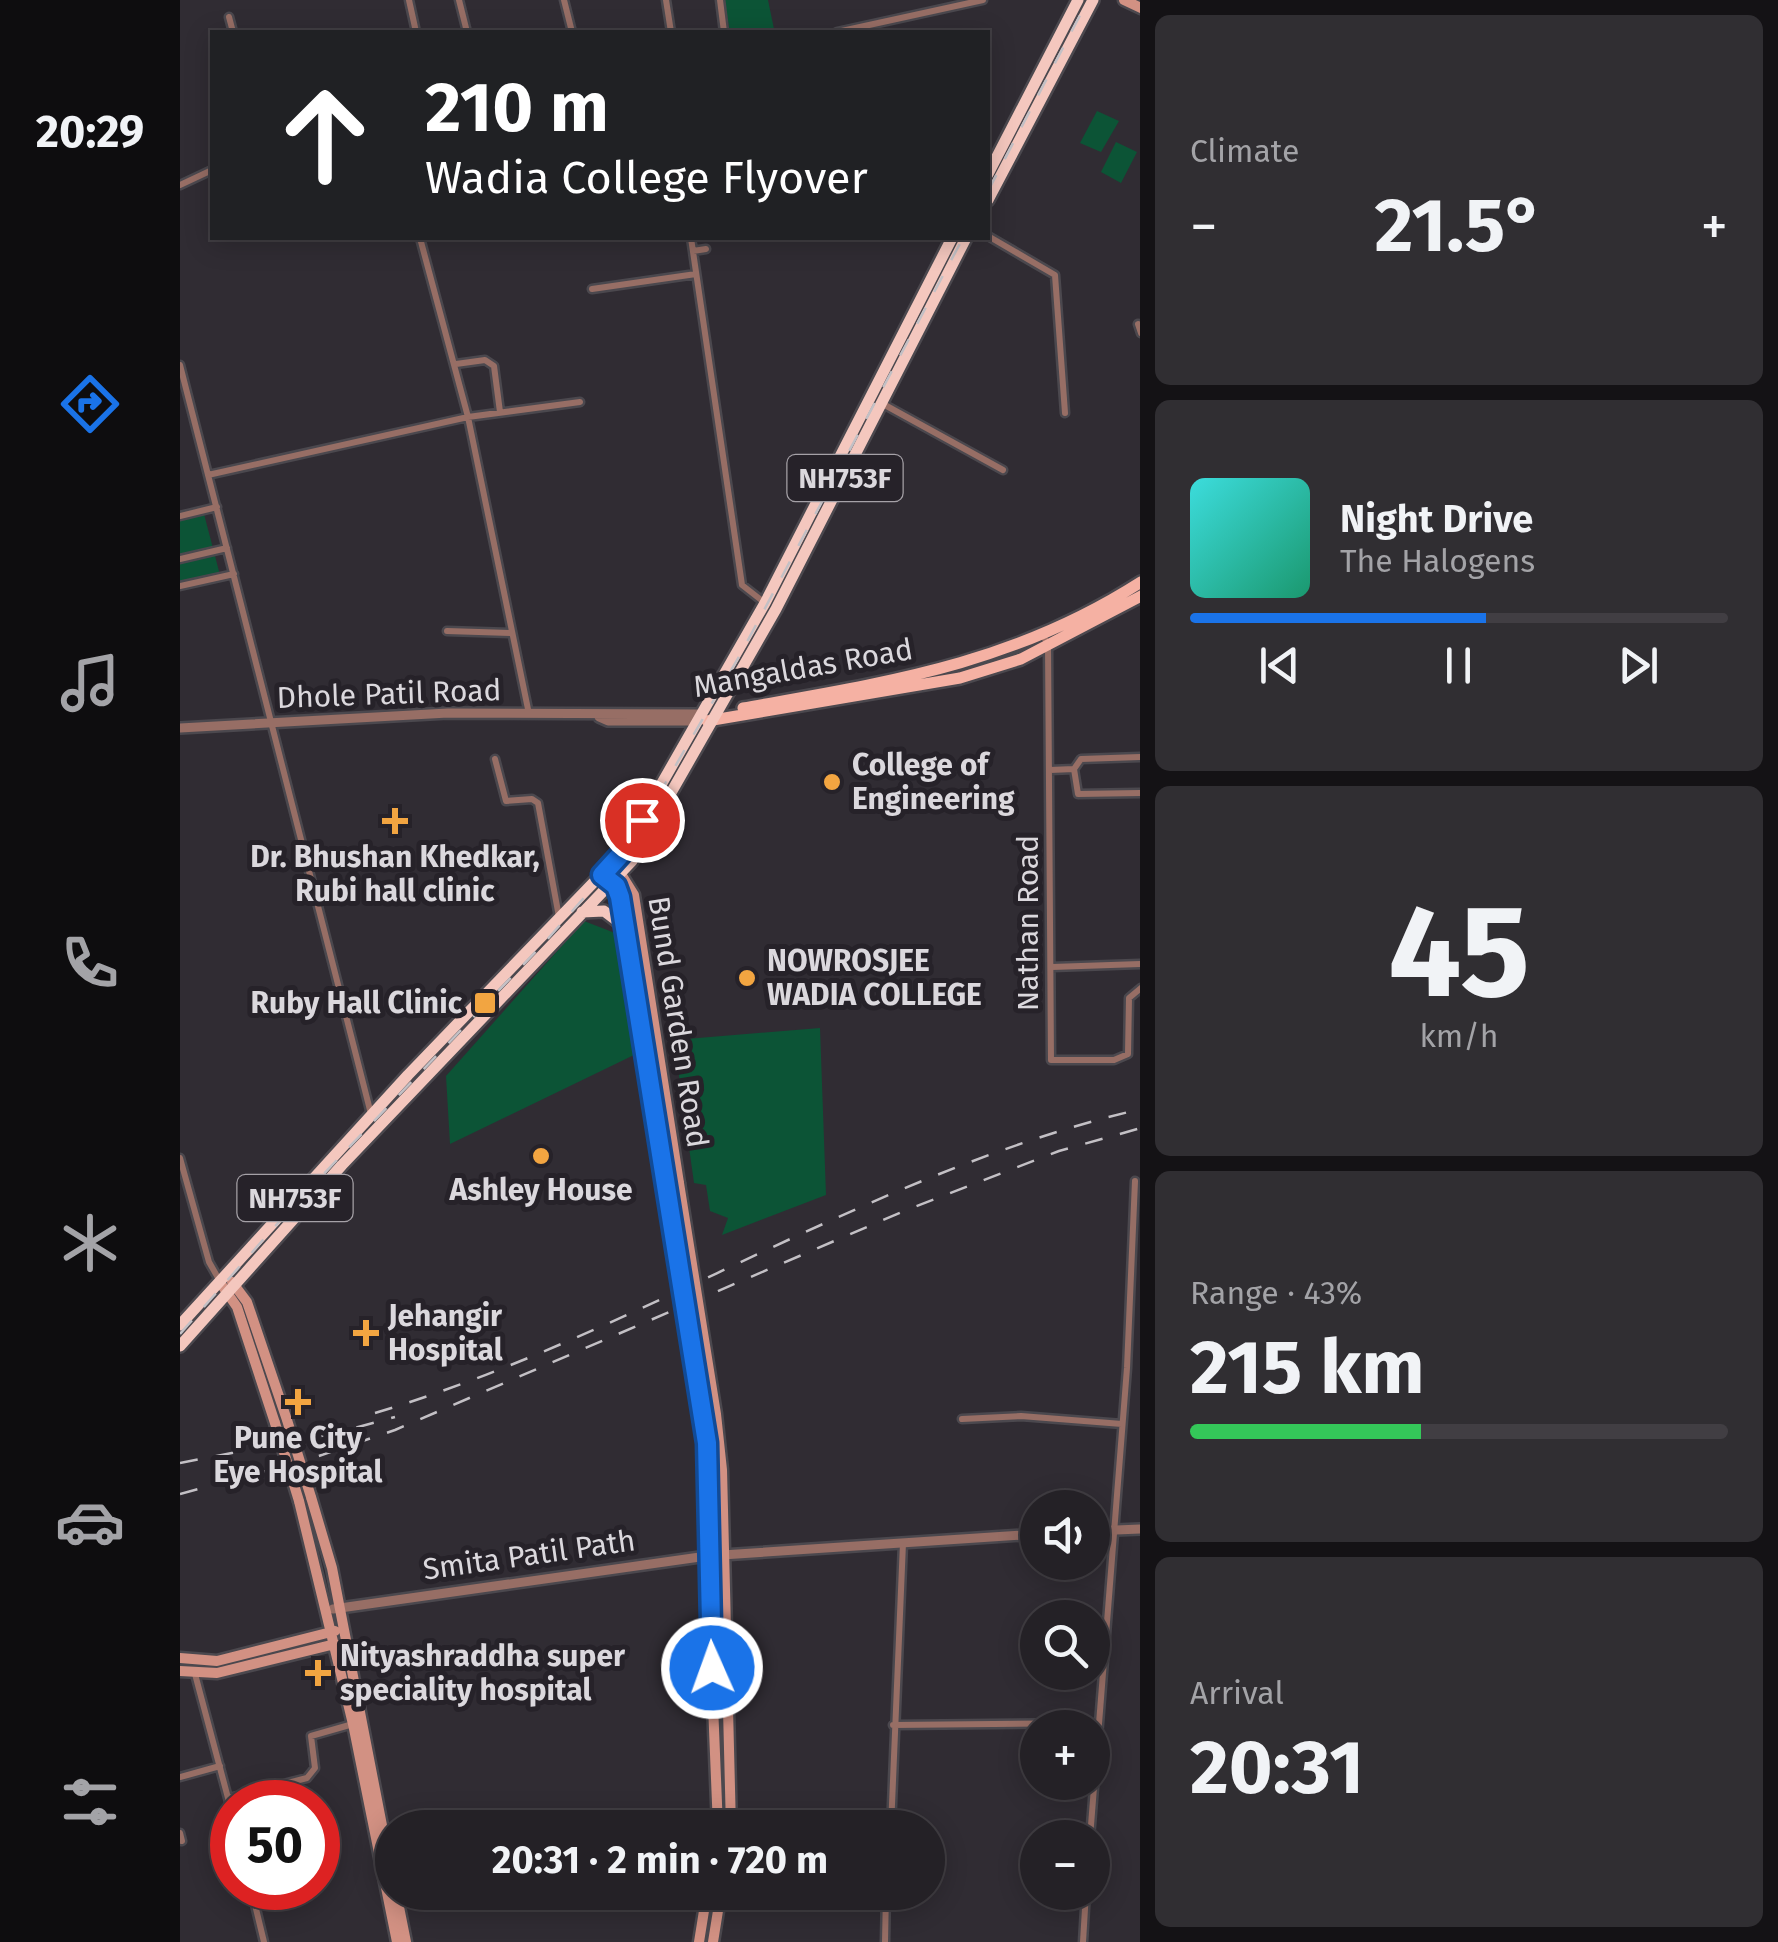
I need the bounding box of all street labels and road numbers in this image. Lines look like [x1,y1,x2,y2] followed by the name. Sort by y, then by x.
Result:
[788,455,902,501] road number: NH753F
[691,631,915,705] street label: Mangaldas Road
[276,672,502,716] street label: Dhole Patil Road
[1010,835,1046,1011] street label: Nathan Road
[640,894,716,1150] street label: Bund Garden Road
[238,1175,352,1221] road number: NH753F
[421,1522,637,1588] street label: Smita Patil Path

